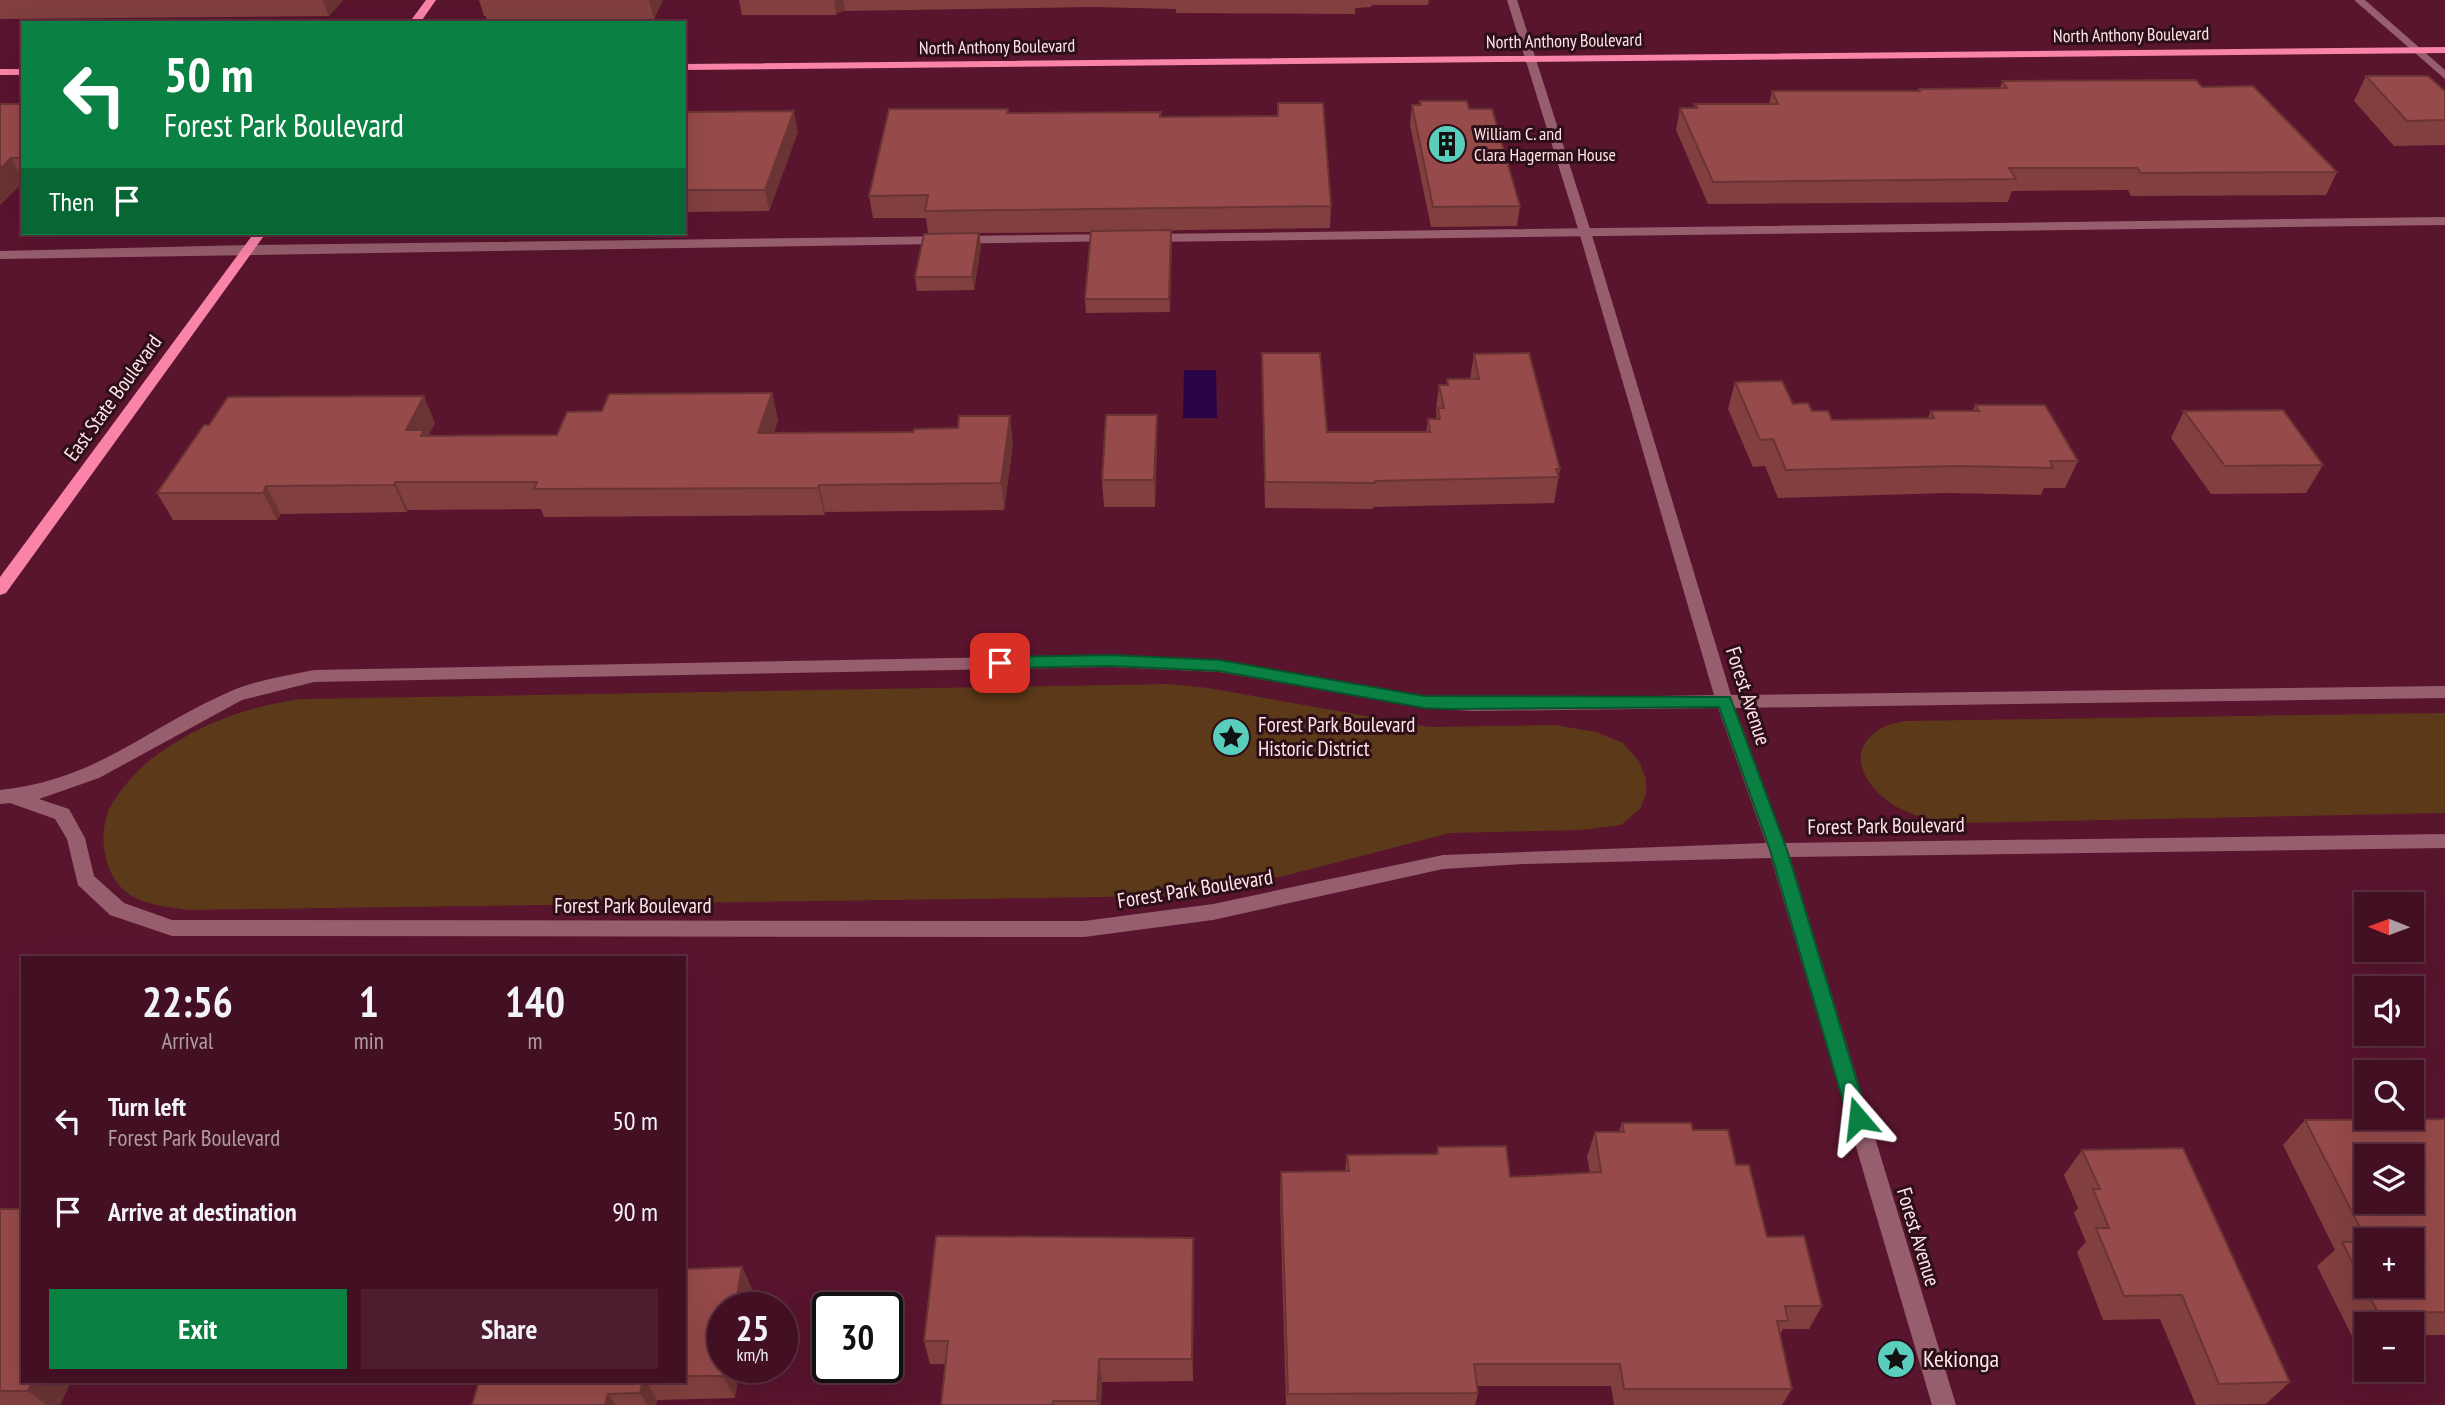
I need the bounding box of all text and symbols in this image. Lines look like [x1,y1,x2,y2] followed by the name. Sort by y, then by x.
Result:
[2053,22,2209,47] street label: North Anthony Boulevard
[1486,28,1642,53] street label: North Anthony Boulevard
[919,34,1075,59] street label: North Anthony Boulevard
[164,42,253,106] text: 50 m
[49,49,140,140] icon: left
[164,104,404,146] text: Forest Park Boulevard
[1474,122,1616,166] place label: William C. and Clara Hagerman House
[1426,123,1468,165] building icon: William C. and Clara Hagerman House
[108,182,146,220] icon: arrive
[49,185,94,218] text: Then
[58,329,167,466] street label: East State Boulevard
[970,633,1030,693] pin
[1720,643,1777,749] street label: Forest Avenue
[981,644,1019,682] icon: arrive
[1258,711,1415,762] place label: Forest Park Boulevard Historic District
[1210,716,1252,758] place icon: Forest Park Boulevard Historic District
[1807,811,1965,840] street label: Forest Park Boulevard
[1115,863,1275,914] street label: Forest Park Boulevard
[554,892,712,919] street label: Forest Park Boulevard
[2354,892,2424,962] north arrow
[2354,892,2424,1382] map controls
[142,974,233,1029] text: 22:56
[359,974,379,1029] text: 1
[505,974,565,1029] text: 140
[2354,976,2424,1046] button: sound
[161,1026,213,1055] text: Arrival
[354,1026,384,1055] text: min
[527,1026,542,1055] text: m
[2354,1060,2424,1130] button: search
[1821,1081,1895,1155] position arrow
[108,1090,186,1123] text: Turn left
[49,1102,87,1140] icon: left
[612,1104,658,1137] text: 50 m
[108,1123,280,1152] text: Forest Park Boulevard
[2354,1144,2424,1214] button: layers
[1891,1184,1946,1290] street label: Forest Avenue
[49,1193,87,1231] icon: arrive
[108,1195,297,1228] text: Arrive at destination
[612,1195,658,1228] text: 90 m
[2354,1228,2424,1298] button: +
[49,1289,347,1369] button: Exit
[361,1289,658,1369] button: Share
[812,1292,903,1383] speed limit sign: 30
[736,1305,769,1351] text: 25
[2354,1312,2424,1382] button: −
[1875,1338,1917,1380] place icon: Kekionga
[737,1343,768,1366] text: km/h
[1923,1343,1999,1374] place label: Kekionga

